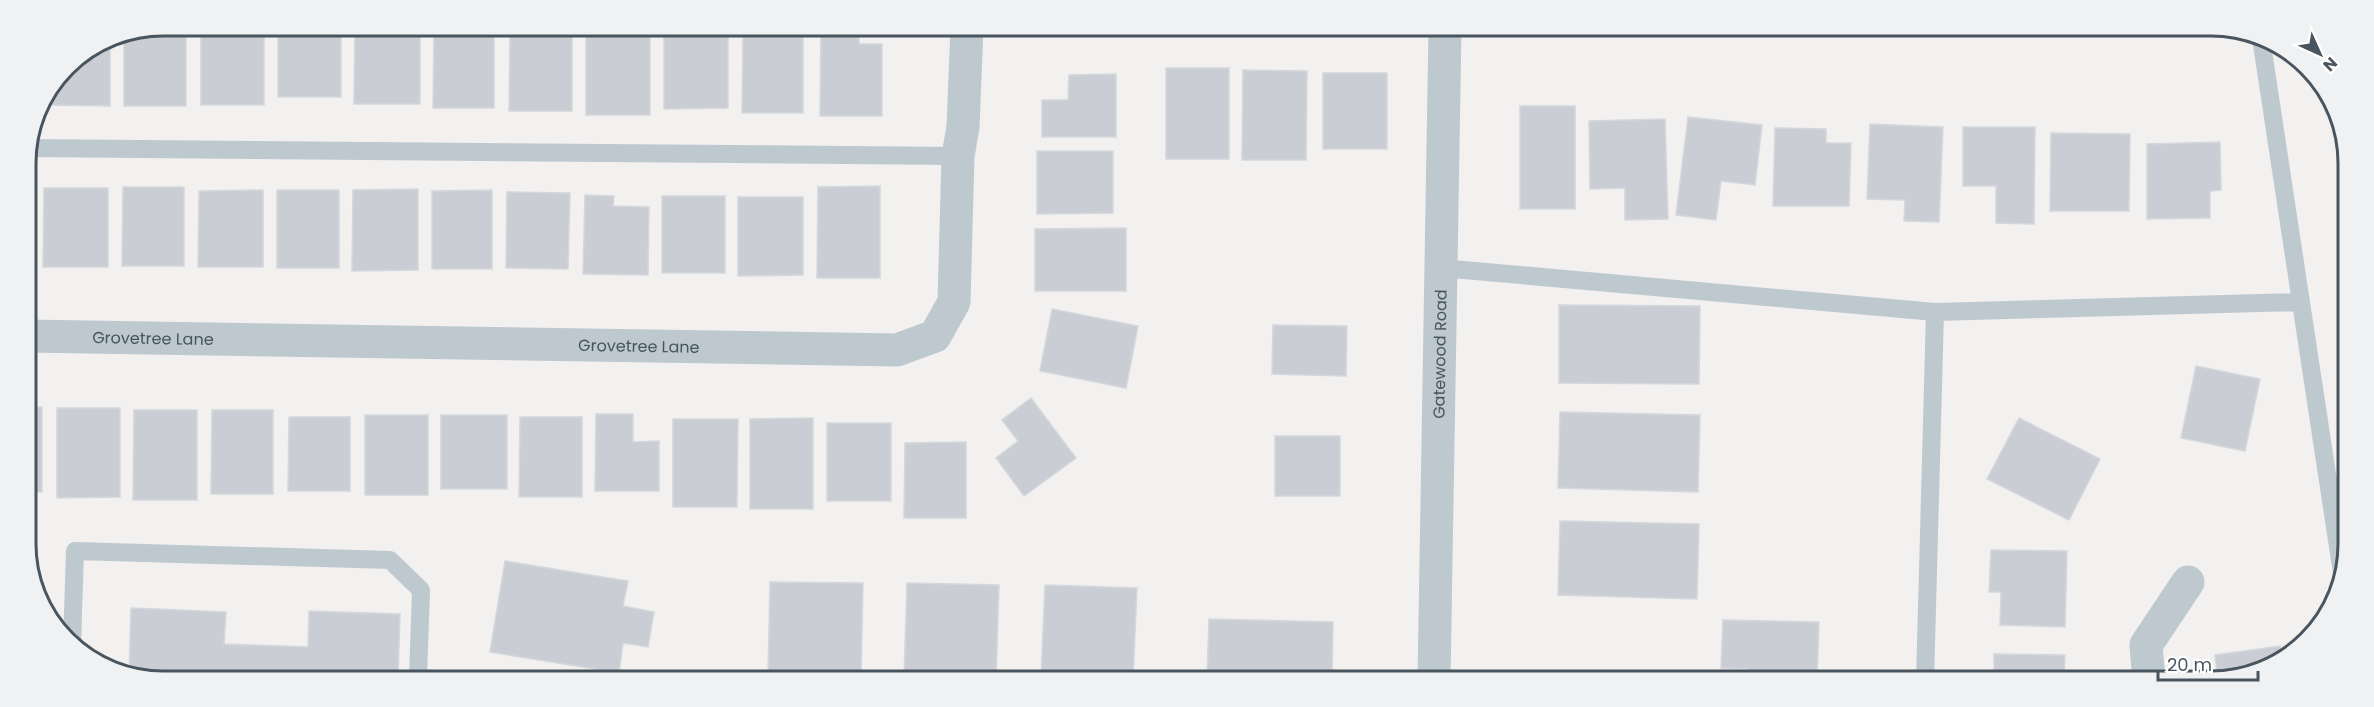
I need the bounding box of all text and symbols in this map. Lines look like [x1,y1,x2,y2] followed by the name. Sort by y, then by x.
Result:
[2290,24,2350,84] north arrow
[2318,52,2343,77] text: N
[1427,289,1453,419] street label: Gatewood Road
[92,326,214,351] street label: Grovetree Lane
[578,334,700,359] street label: Grovetree Lane
[2158,644,2258,682] scale bar
[2167,652,2212,677] text: 20 m

